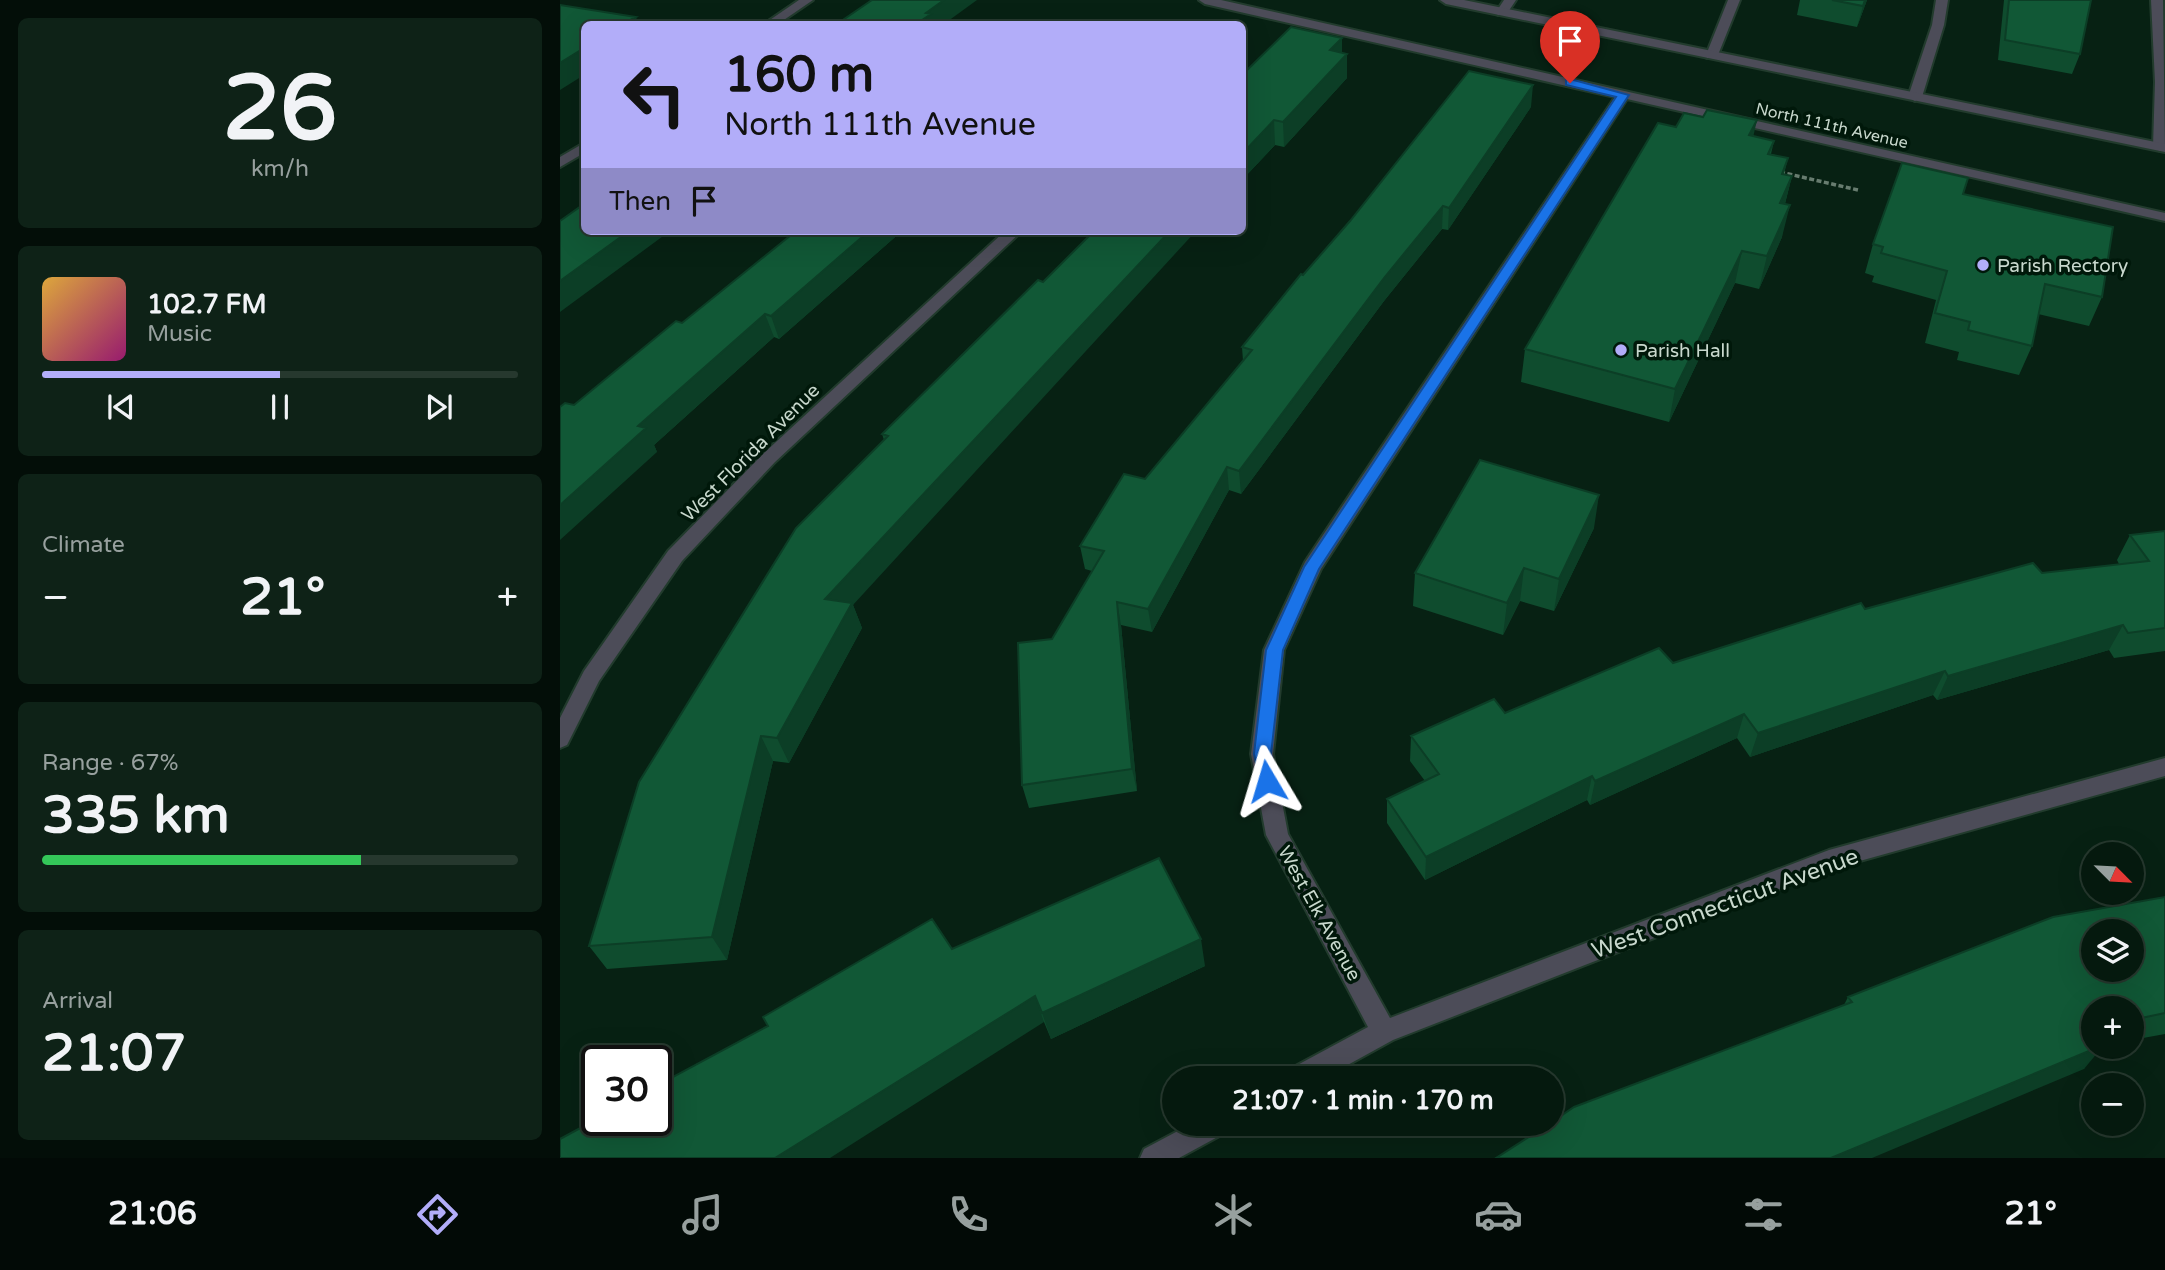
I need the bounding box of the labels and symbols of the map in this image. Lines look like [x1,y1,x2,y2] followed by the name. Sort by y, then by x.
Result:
[1540,11,1600,83] pin
[1754,99,1910,153] street label: North 111th Avenue
[1997,255,2128,277] place label: Parish Rectory
[1975,257,1991,273] marker: Parish Rectory
[1635,340,1730,362] place label: Parish Hall
[1613,342,1629,358] marker: Parish Hall
[677,379,824,526] street label: West Florida Avenue
[1230,744,1304,818] position arrow
[1273,842,1365,985] street label: West Elk Avenue
[2081,842,2144,905] north arrow
[1588,843,1862,965] street label: West Connecticut Avenue
[581,1045,672,1136] speed limit sign: 30

